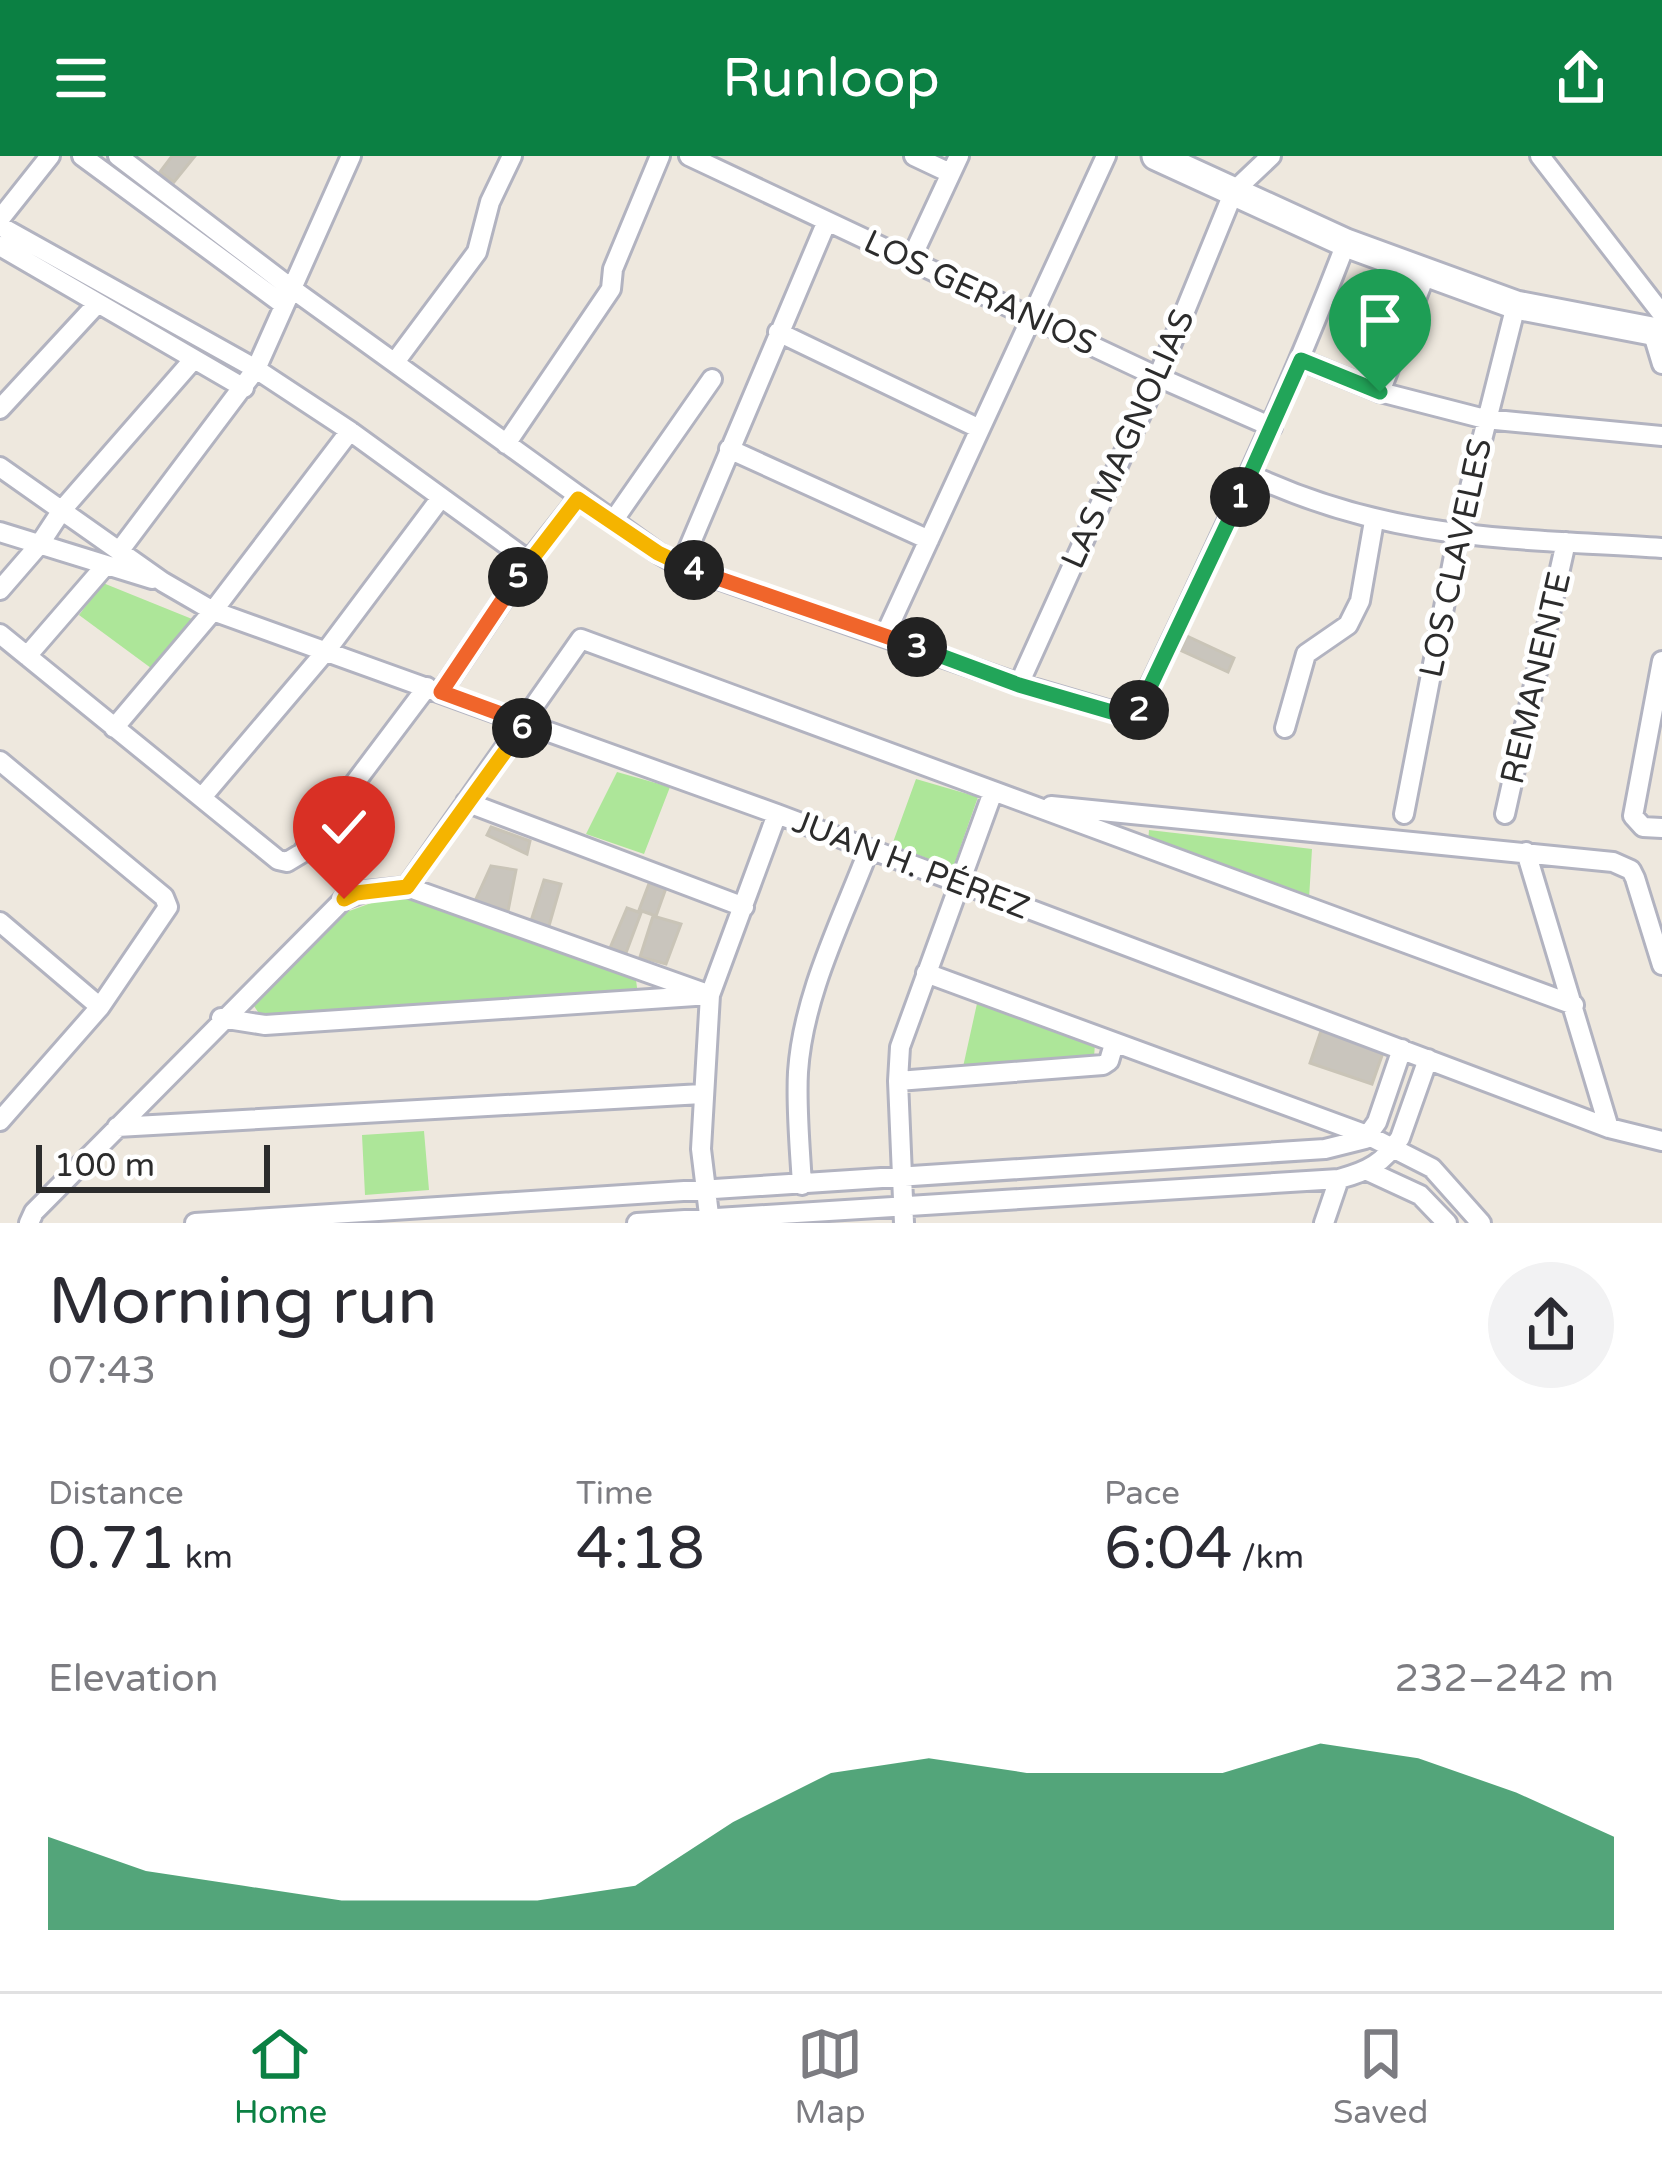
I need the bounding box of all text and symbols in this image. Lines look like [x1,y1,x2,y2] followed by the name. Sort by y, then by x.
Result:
[48,45,114,111] icon: menu
[1548,45,1614,111] icon: share
[722,46,940,111] text: Runloop
[858,222,1102,364] street label: LOS GERANIOS
[1329,269,1431,392] pin
[1347,287,1413,353] icon: arrive
[1053,303,1203,575] street label: LAS MAGNOLIAS
[1412,435,1500,681] street label: LOS CLAVELES
[1210,467,1270,527] pin: 1
[1230,477,1250,516] text: 1
[664,540,724,600] pin: 4
[488,547,548,607] pin: 5
[684,550,704,589] text: 4
[508,557,528,596] text: 5
[1493,568,1579,788] street label: REMANENTE
[887,617,947,677] pin: 3
[907,627,927,666] text: 3
[1109,680,1169,740] pin: 2
[1129,690,1149,729] text: 2
[492,698,552,758] pin: 6
[512,708,532,747] text: 6
[293,776,395,899] pin
[311,794,377,860] icon: check
[787,802,1035,928] street label: JUAN H. PÉREZ
[36,1139,270,1192] scale bar
[54,1146,155,1185] text: 100 m
[48,1262,438,1342] text: Morning run
[1488,1262,1614,1388] button: share
[48,1347,156,1394] text: 07:43
[48,1474,184,1513] text: Distance
[576,1474,653,1513] text: Time
[1104,1474,1180,1513] text: Pace
[48,1513,176,1585] text: 0.71
[576,1513,705,1585] text: 4:18
[1104,1513,1233,1585] text: 6:04
[176,1538,233,1577] text: km
[1233,1538,1304,1577] text: /km
[48,1655,218,1702] text: Elevation
[1394,1655,1614,1702] text: 232–242 m
[234,2021,327,2132] tab: Home
[794,2021,866,2132] tab: Map
[1333,2021,1428,2132] tab: Saved

